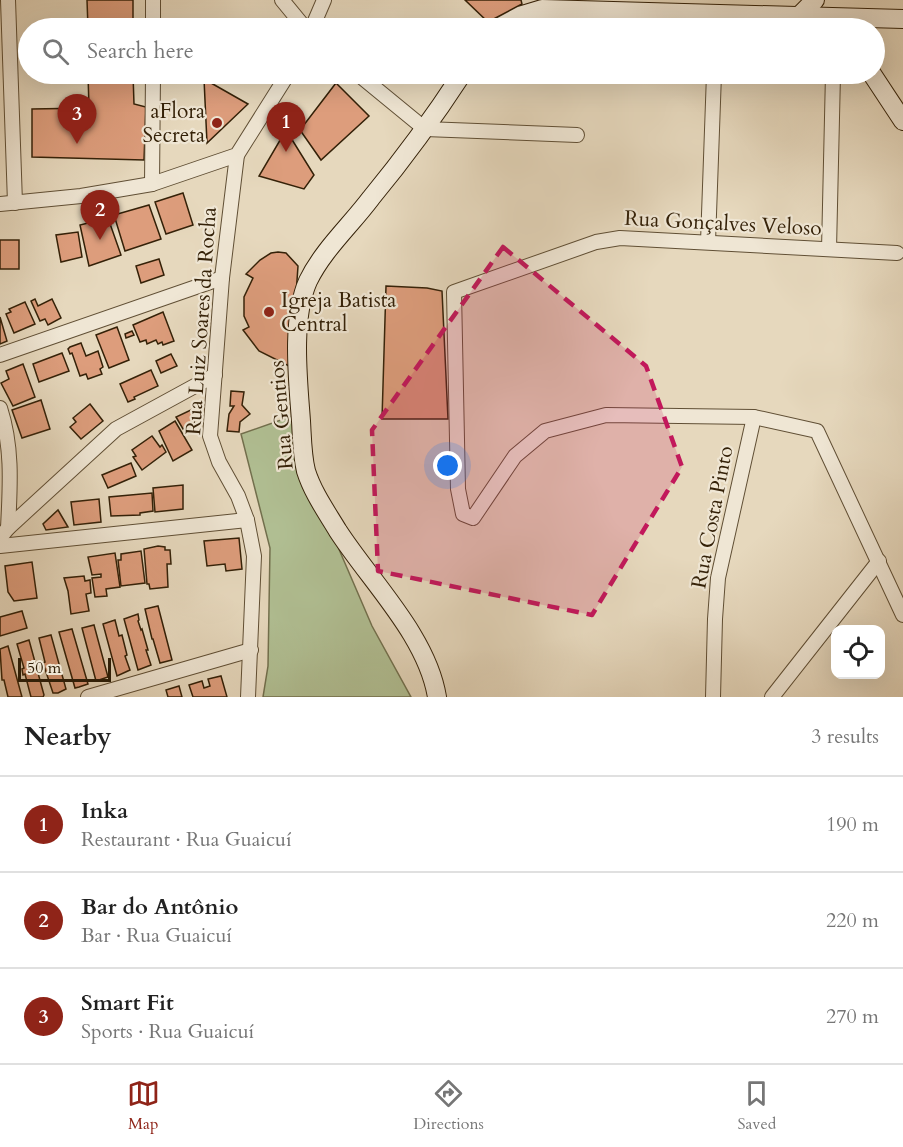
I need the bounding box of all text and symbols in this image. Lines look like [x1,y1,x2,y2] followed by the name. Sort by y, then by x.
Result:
[18,18,885,84] search box
[39,35,72,68] icon: search
[87,36,194,66] text: Search here
[58,94,97,144] pin: 3
[142,97,205,150] place label: aFlora Secreta
[266,102,306,152] pin: 1
[210,116,224,130] marker: aFlora Secreta
[80,190,120,240] pin: 2
[624,204,822,243] street label: Rua Gonçalves Veloso
[179,206,224,436] street label: Rua Luiz Soares da Rocha
[281,286,396,339] place label: Igreja Batista Central
[262,305,276,319] marker: Igreja Batista Central
[262,359,301,471] street label: Rua Gentios
[684,443,741,591] street label: Rua Costa Pinto
[433,451,462,480] your location
[831,625,885,679] map controls
[831,625,885,679] button: locate
[18,655,111,682] scale bar
[27,657,61,679] text: 50 m
[24,719,112,754] text: Nearby
[811,723,879,750] text: 3 results
[81,796,128,826] text: Inka
[38,811,49,838] text: 1
[826,811,879,838] text: 190 m
[81,826,292,853] text: Restaurant · Rua Guaicuí
[81,892,238,922] text: Bar do Antônio
[38,907,49,934] text: 2
[826,907,879,934] text: 220 m
[81,922,232,949] text: Bar · Rua Guaicuí
[81,988,174,1018] text: Smart Fit
[38,1003,49,1030] text: 3
[826,1003,879,1030] text: 270 m
[81,1018,254,1045] text: Sports · Rua Guaicuí
[127,1077,160,1135] tab: Map
[413,1077,484,1135] tab: Directions
[737,1077,776,1135] tab: Saved

